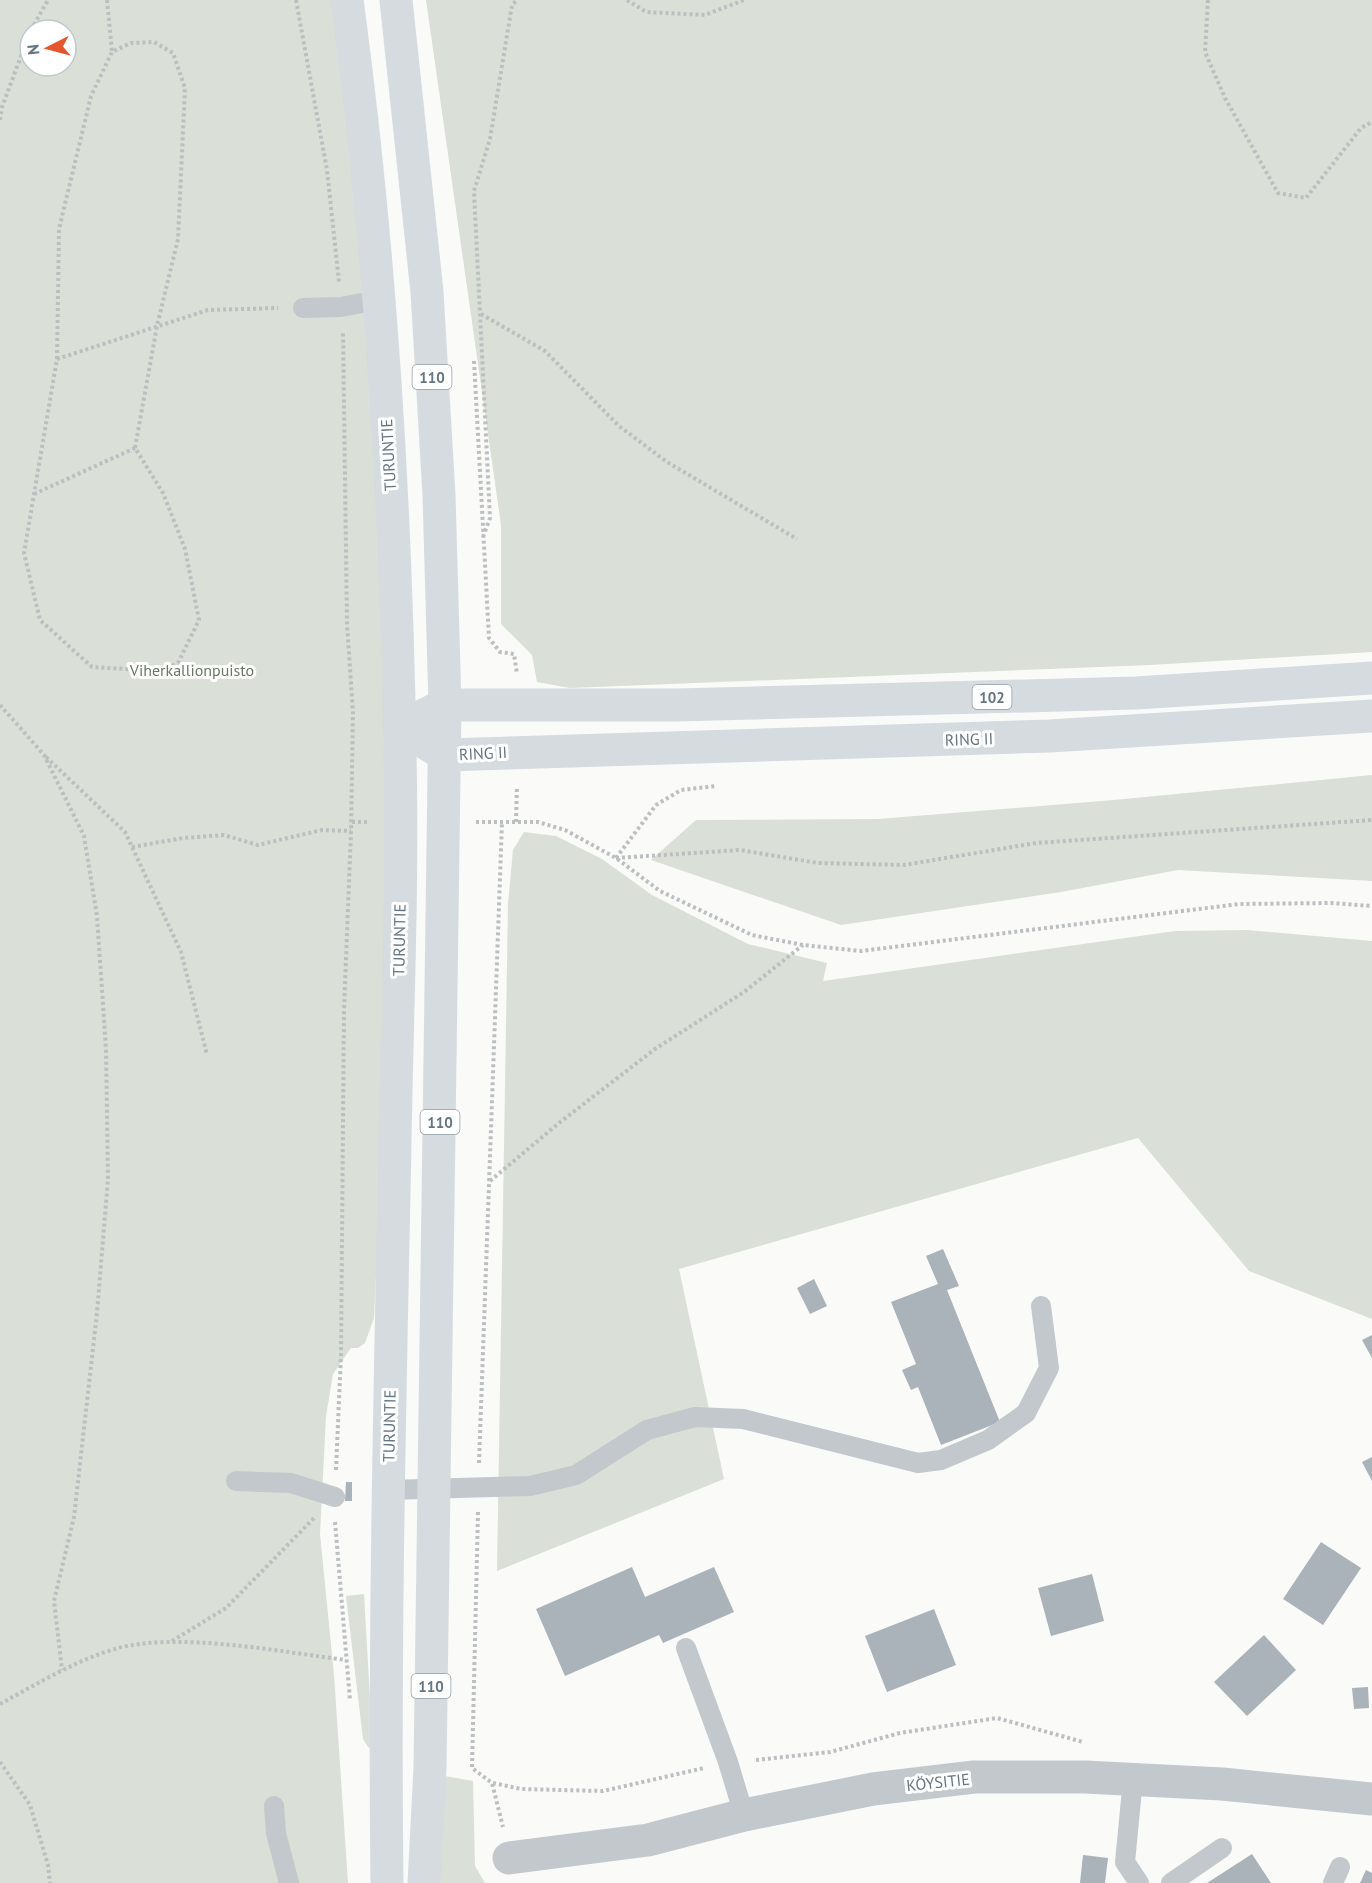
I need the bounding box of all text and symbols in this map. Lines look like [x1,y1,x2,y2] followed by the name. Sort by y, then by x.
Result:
[18,18,78,78] north arrow
[23,43,44,56] text: N
[412,365,452,389] road number: 110
[376,418,400,492] street label: TURUNTIE
[129,660,254,680] park label: Viherkallionpuisto
[972,685,1012,709] road number: 102
[945,728,993,750] street label: RING II
[458,742,508,764] street label: RING II
[388,904,410,976] street label: TURUNTIE
[420,1110,460,1134] road number: 110
[378,1390,400,1462] street label: TURUNTIE
[412,1674,450,1698] road number: 110
[905,1769,971,1795] street label: KÖYSITIE

